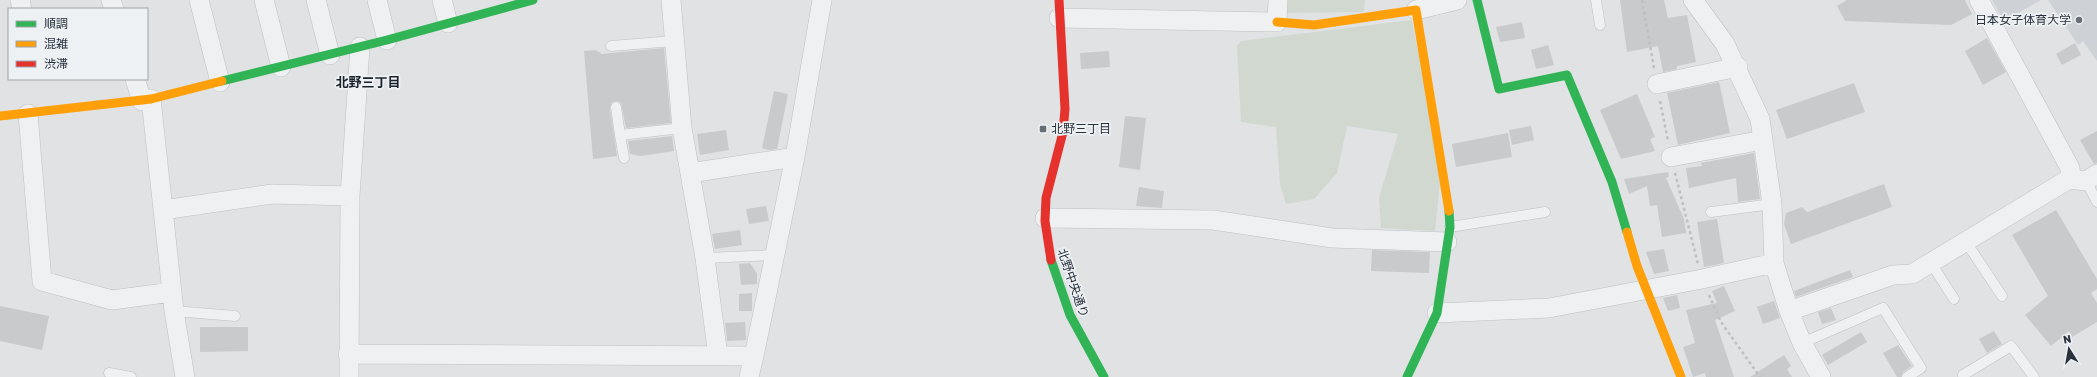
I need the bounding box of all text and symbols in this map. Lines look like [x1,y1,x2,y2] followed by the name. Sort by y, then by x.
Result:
[8,8,148,80] legend
[1975,13,2071,27] place label: 日本女子体育大学
[2074,15,2084,25] marker: 日本女子体育大学
[44,17,68,31] text: 順調
[44,37,68,51] text: 混雑
[44,57,68,71] text: 渋滞
[335,75,401,90] district label: 北野三丁目
[1051,122,1111,136] place label: 北野三丁目
[1038,124,1048,134] marker: 北野三丁目
[1055,247,1091,319] street label: 北野中央通り
[2049,329,2089,369] north arrow
[2062,333,2072,347] text: N

